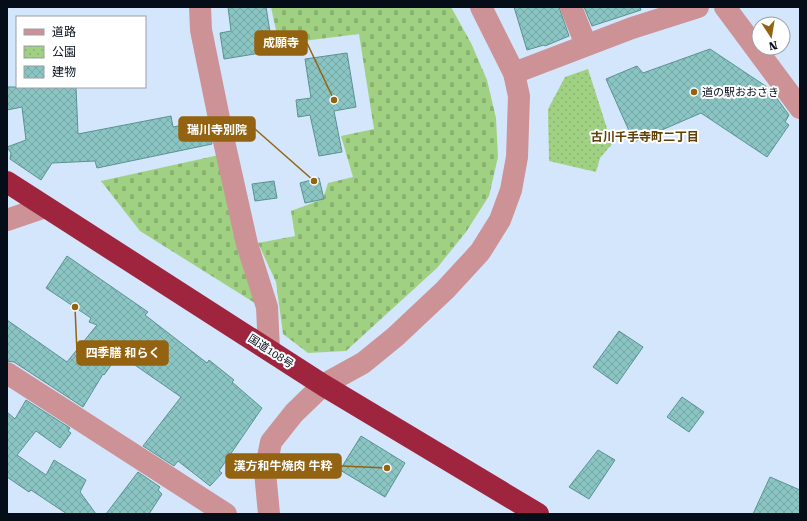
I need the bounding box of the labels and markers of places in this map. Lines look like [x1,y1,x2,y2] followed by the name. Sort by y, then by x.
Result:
[255,31,307,55] callout: 成願寺
[702,86,779,99] place label: 道の駅おおさき
[689,87,699,97] marker: 道の駅おおさき
[179,117,255,141] callout: 瑞川寺別院
[77,341,168,365] callout: 四季膳 和らく
[226,454,341,478] callout: 漢方和牛焼肉 牛粋

